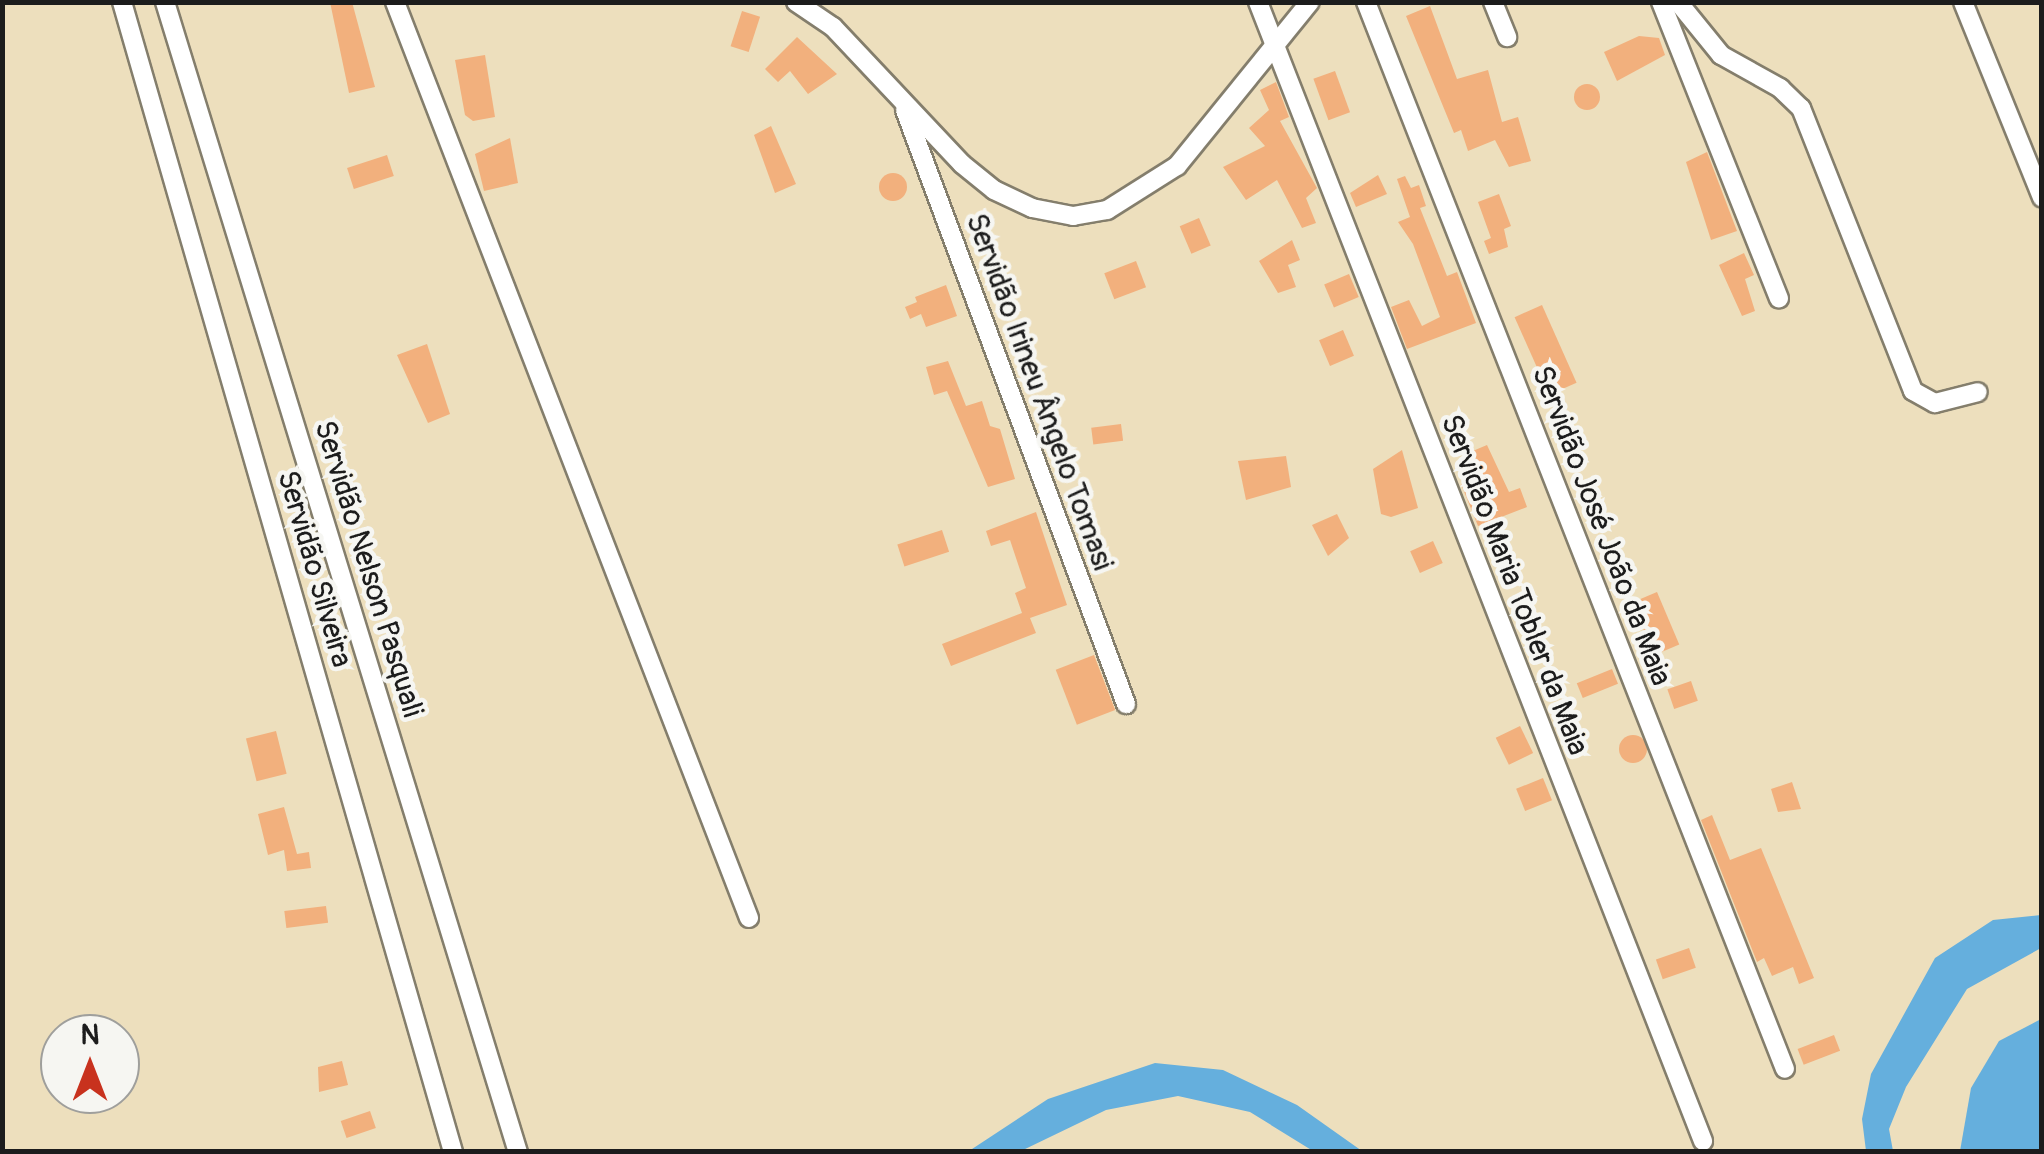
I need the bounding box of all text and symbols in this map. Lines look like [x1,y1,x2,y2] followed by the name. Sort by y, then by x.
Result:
[958,209,1120,575] street label: Servidão Irineu Ângelo Tomasi
[1523,361,1679,691] street label: Servidão José João da Maia
[1432,410,1596,760] street label: Servidão Maria Tobler da Maia
[306,417,430,721] street label: Servidão Nelson Pasquali
[269,467,359,671] street label: Servidão Silveira
[40,1014,140,1114] north arrow
[81,1018,99,1053] text: N

